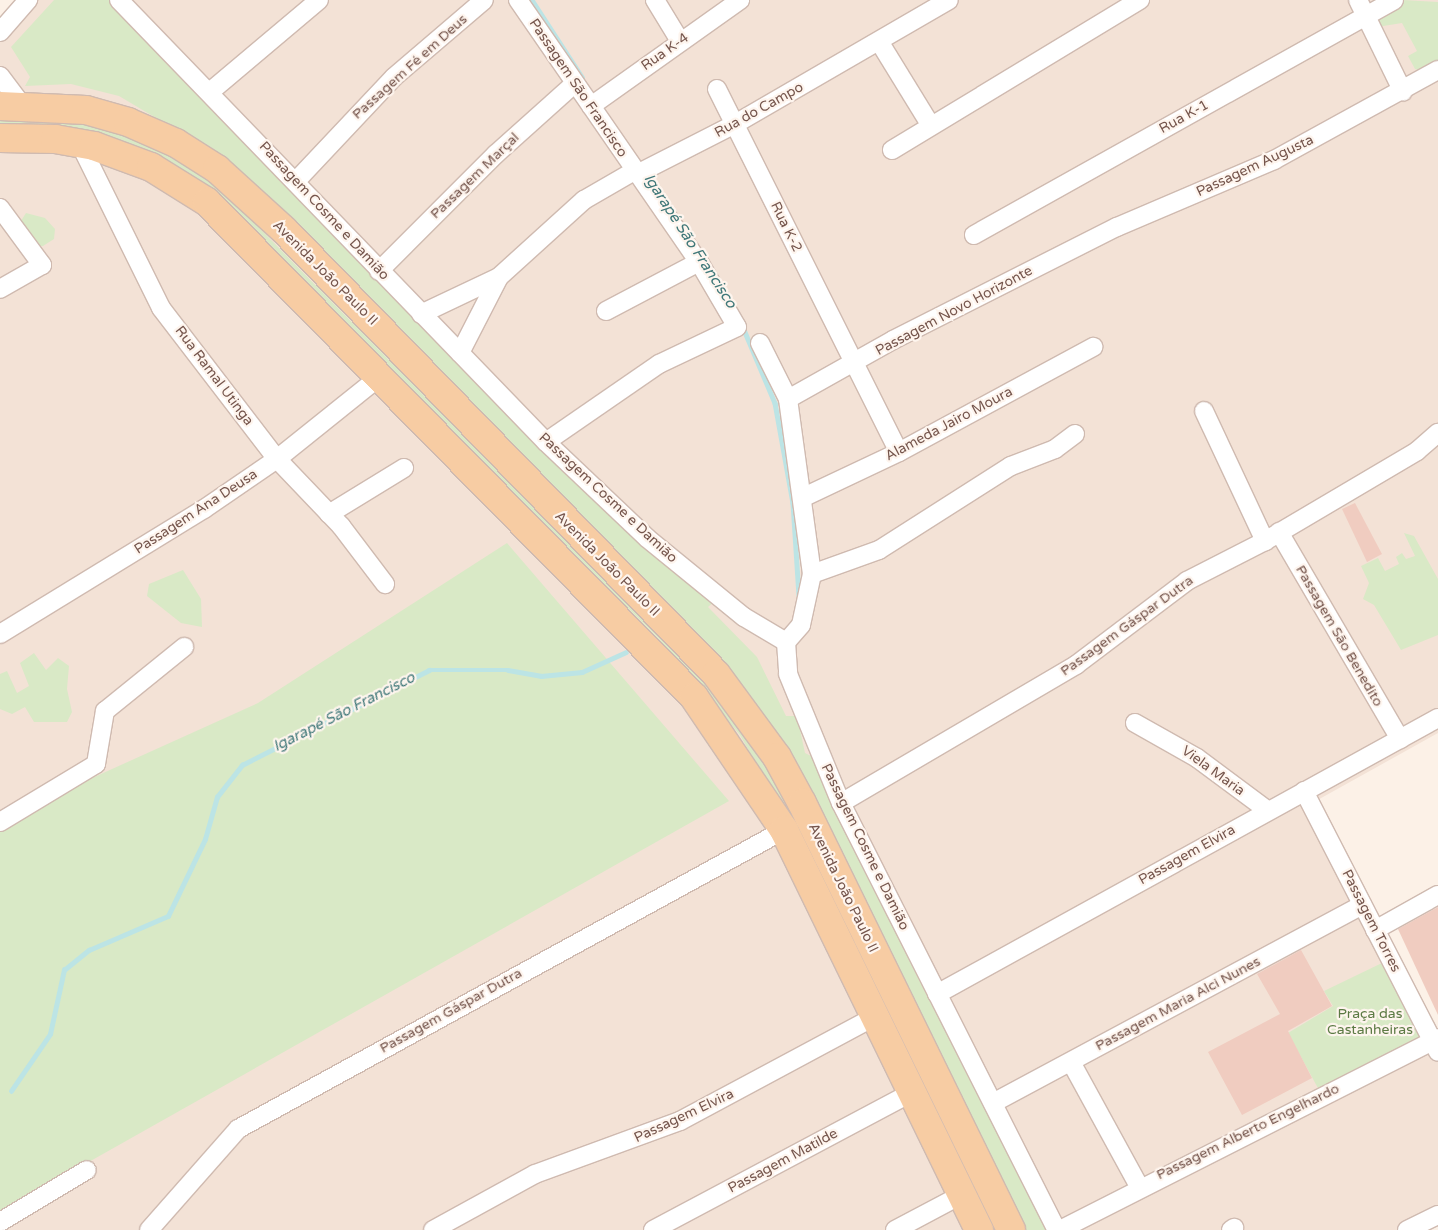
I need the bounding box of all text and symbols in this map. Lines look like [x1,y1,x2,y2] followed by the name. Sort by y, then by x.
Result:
[349,11,471,123] street label: Passagem Fé em Deus
[525,15,631,161] street label: Passagem São Francisco
[638,30,692,74] street label: Rua K-4
[712,79,806,141] street label: Rua do Campo
[1156,97,1212,137] street label: Rua K-1
[427,129,523,223] street label: Passagem Marçal
[1194,131,1316,201] street label: Passagem Augusta
[255,138,393,284] street label: Passagem Cosme e Damião
[640,170,740,312] water label: Igarapé São Francisco
[767,199,805,255] street label: Rua K-2
[269,217,381,329] street label: Avenida João Paulo II
[873,262,1035,360] street label: Passagem Novo Horizonte
[171,323,257,429] street label: Rua Ramal Utinga
[883,383,1015,465] street label: Alameda Jairo Moura
[535,429,681,567] street label: Passagem Cosme e Damião
[131,466,261,558] street label: Passagem Ana Deusa
[551,508,663,620] street label: Avenida João Paulo II
[1292,562,1386,710] street label: Passagem São Benedito
[1057,572,1197,680] street label: Passagem Gáspar Dutra
[270,668,418,756] water label: Igarapé São Francisco
[1178,742,1248,800] street label: Viela Maria
[817,761,913,933] street label: Passagem Cosme e Damião
[804,821,882,955] street label: Avenida João Paulo II
[1136,821,1238,889] street label: Passagem Elvira
[1338,867,1404,975] street label: Passagem Torres
[1093,953,1263,1055] street label: Passagem Maria Alci Nunes
[377,965,525,1057] street label: Passagem Gáspar Dutra
[1327,1006,1413,1038] park label: Praça das Castanheiras
[1154,1080,1342,1184] street label: Passagem Alberto Engelhardo
[631,1086,737,1146] street label: Passagem Elvira
[725,1125,841,1197] street label: Passagem Matilde

